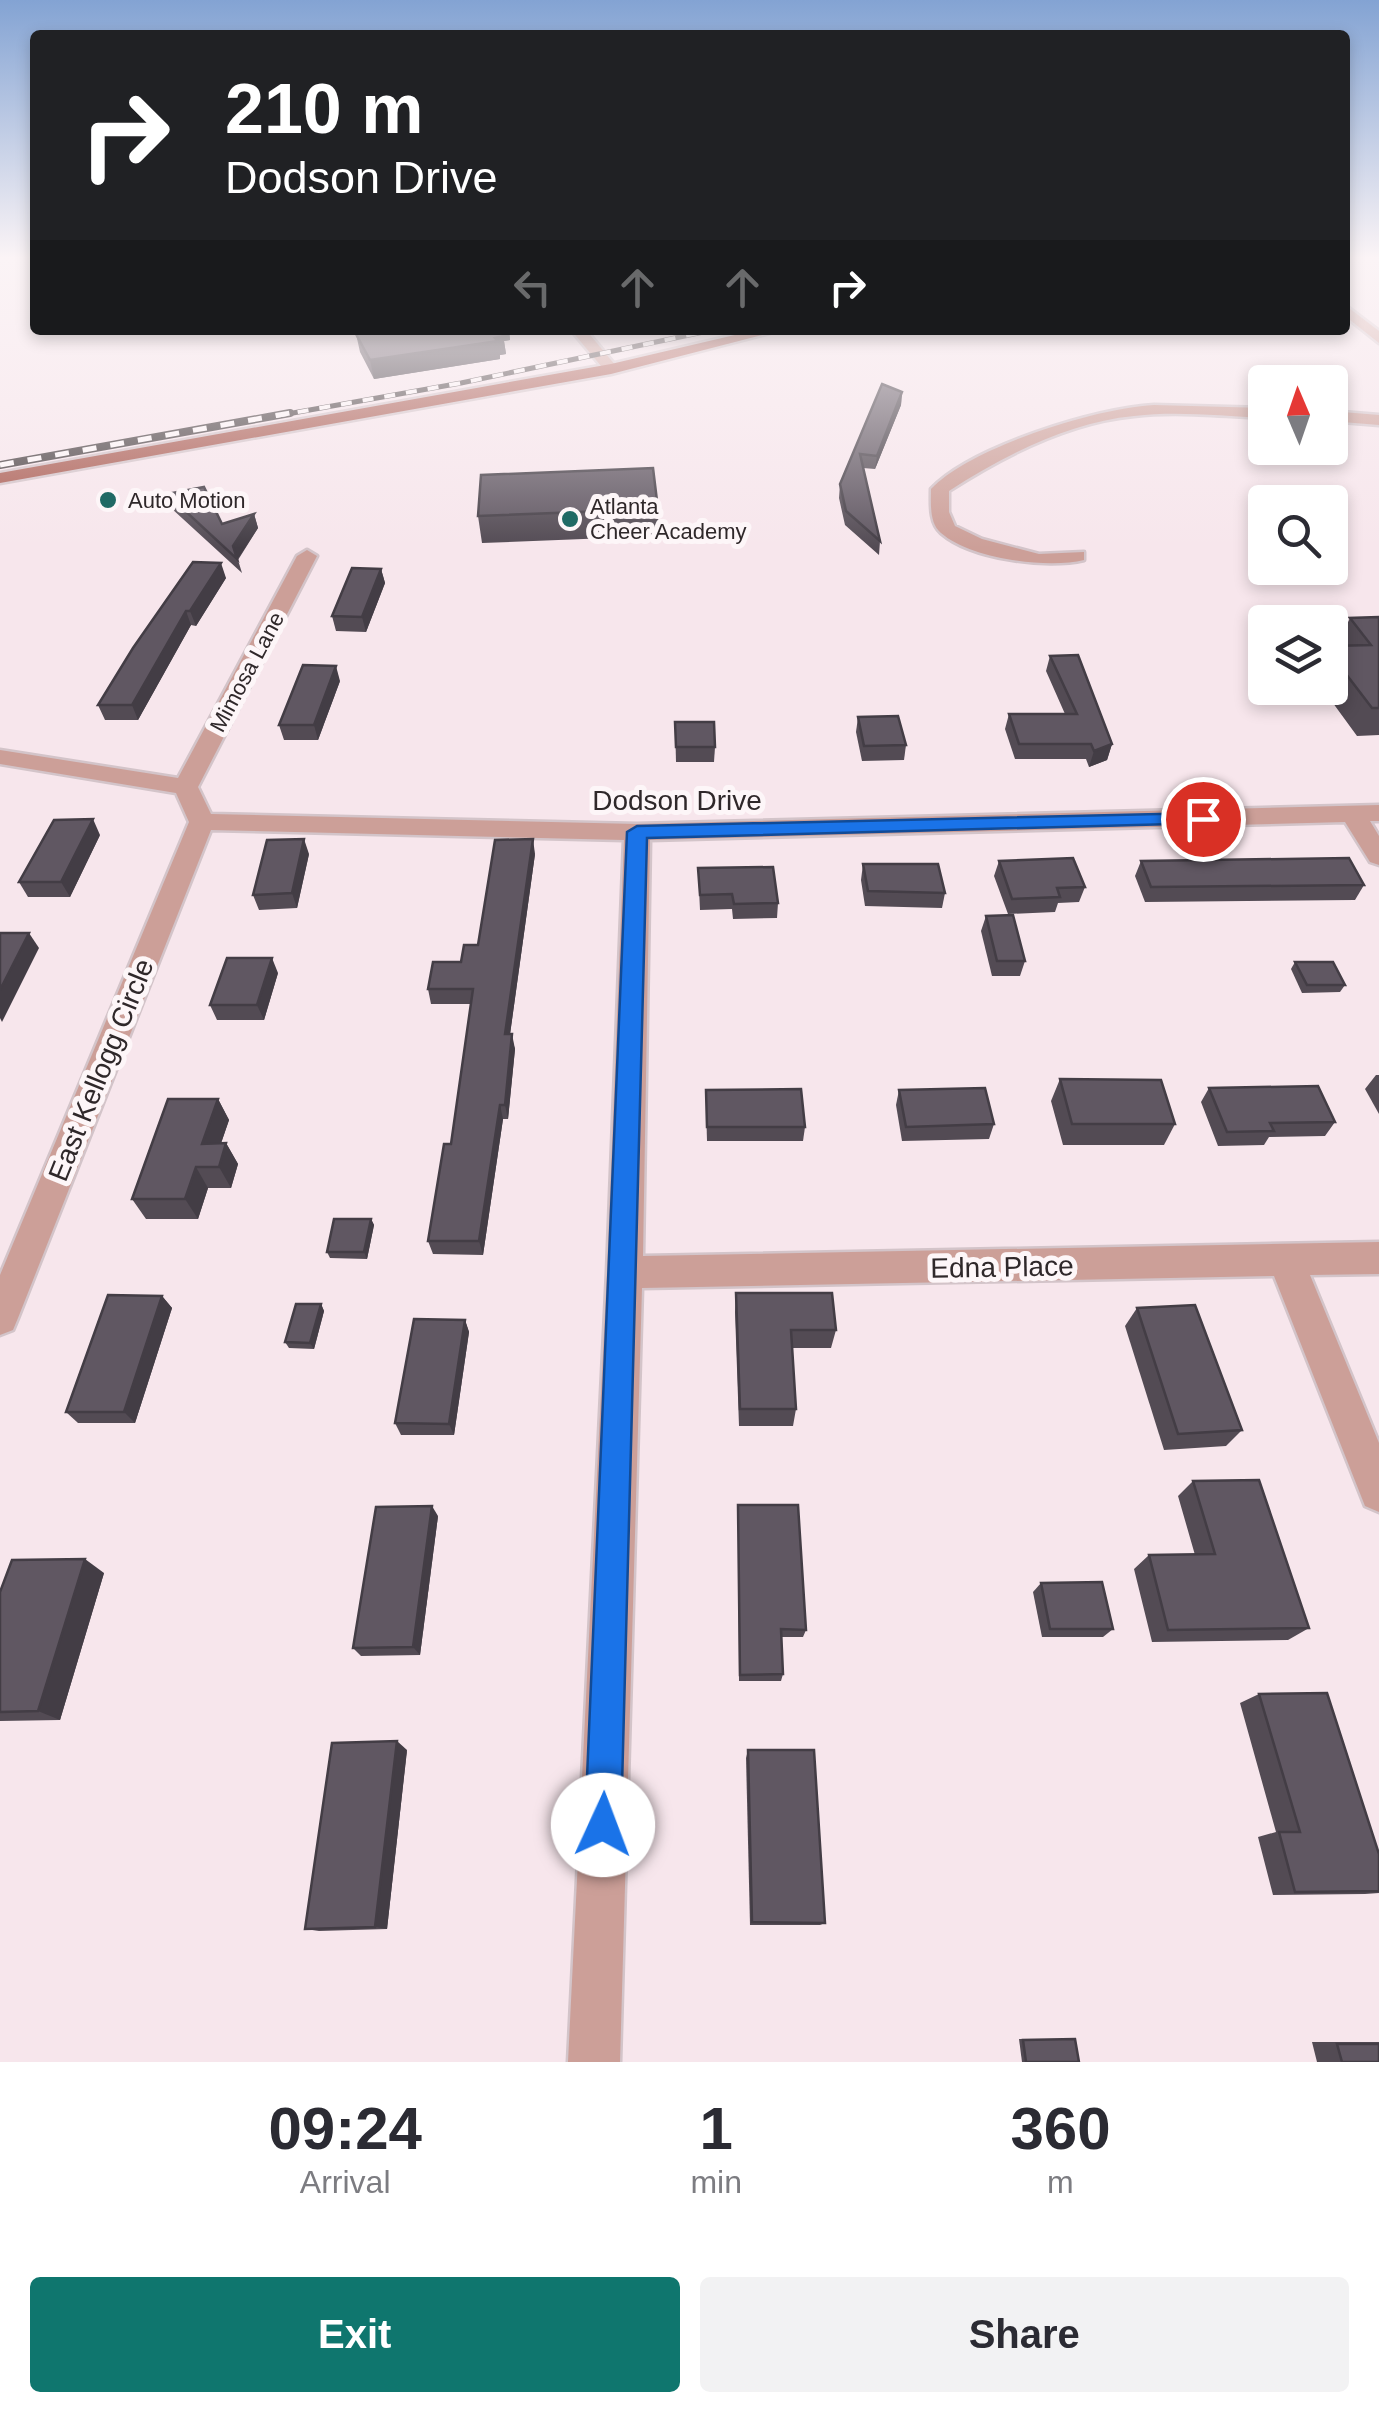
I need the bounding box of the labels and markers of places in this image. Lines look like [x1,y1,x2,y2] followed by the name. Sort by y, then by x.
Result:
[128,488,245,513] place label: Auto Motion
[97,489,119,511] marker: Auto Motion
[590,494,747,544] place label: Atlanta Cheer Academy
[559,508,581,530] marker: Atlanta Cheer Academy
[1161,777,1246,862] pin

